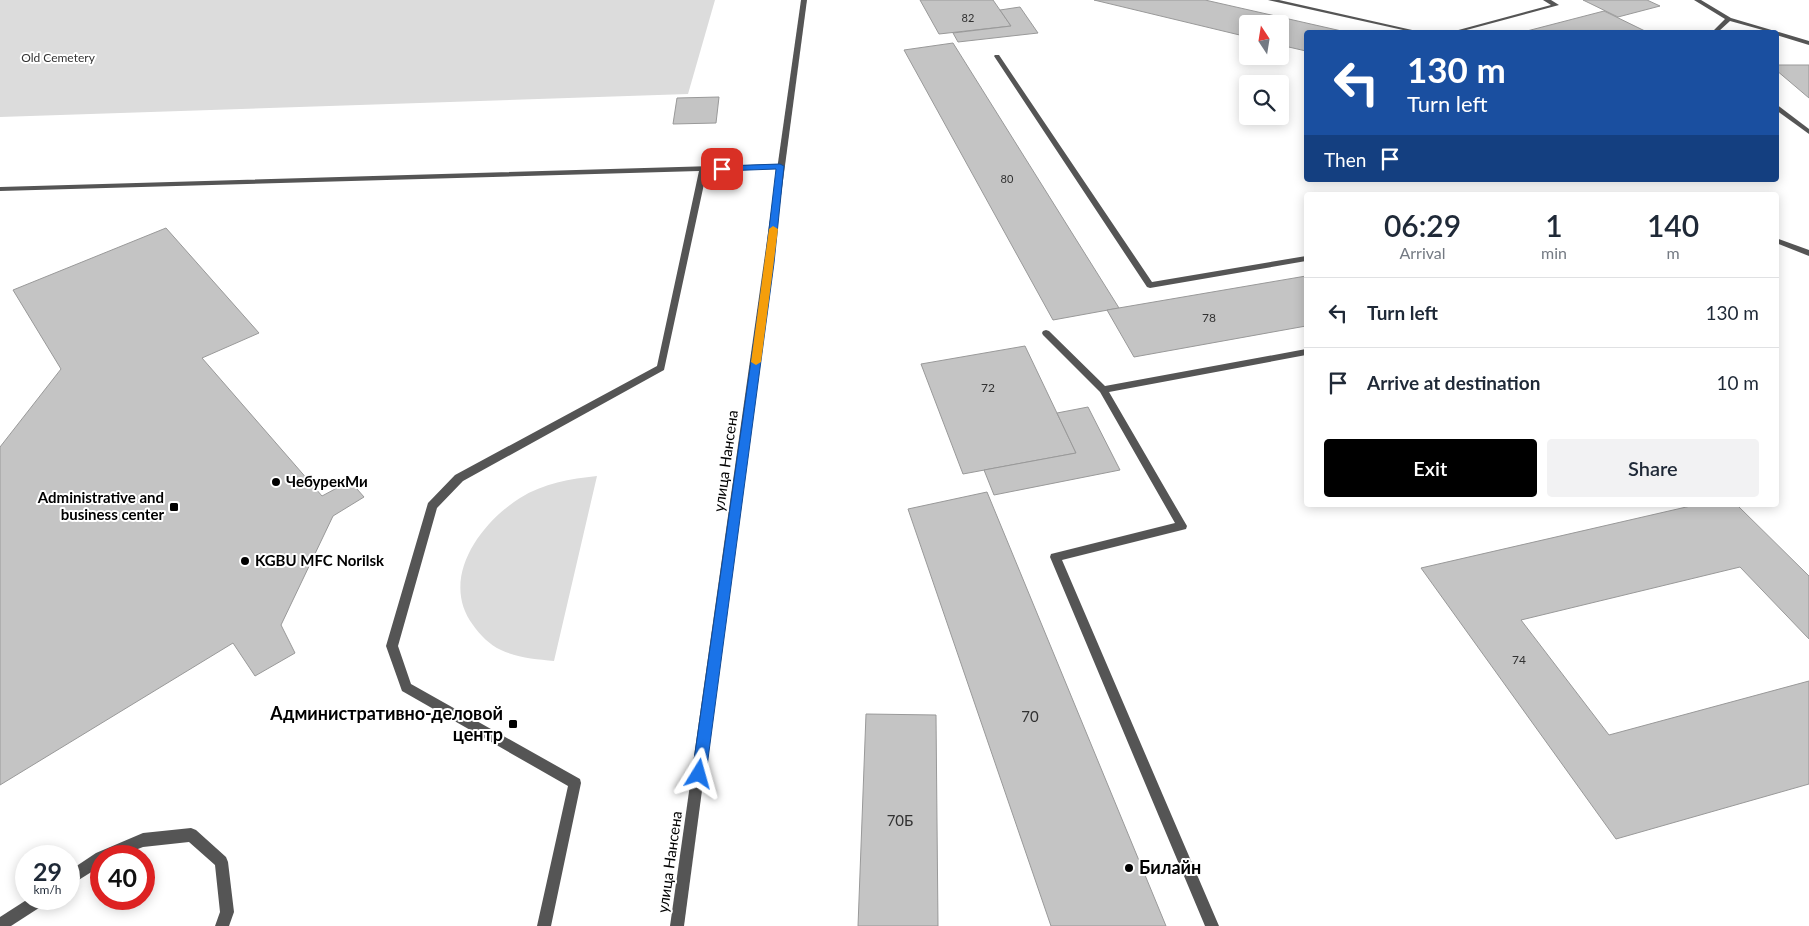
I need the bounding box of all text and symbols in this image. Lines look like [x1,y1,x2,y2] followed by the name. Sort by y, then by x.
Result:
[962,11,974,24] house number: 82
[1239,15,1289,65] north arrow
[1239,15,1289,125] map controls
[1407,48,1506,90] text: 130 m
[21,50,96,65] park label: Old Cemetery
[1324,50,1389,115] icon: left
[1239,75,1289,125] button: search
[1407,90,1488,117] text: Turn left
[1376,145,1404,173] icon: arrive
[701,148,743,190] pin
[1324,148,1366,171] text: Then
[708,155,736,183] icon: arrive
[1001,172,1014,185] house number: 80
[1384,207,1461,243] text: 06:29
[1545,207,1563,243] text: 1
[1647,207,1699,243] text: 140
[1399,243,1446,262] text: Arrival
[1541,243,1567,262] text: min
[1666,243,1680,262] text: m
[1324,299,1352,327] icon: left
[1367,301,1438,324] text: Turn left
[1705,301,1759,324] text: 130 m
[1202,310,1216,325] house number: 78
[1324,369,1352,397] icon: arrive
[1367,371,1540,394] text: Arrive at destination
[1716,371,1759,394] text: 10 m
[981,380,995,395] house number: 72
[709,409,741,513] street label: улица Нансена
[1324,439,1537,497] button: Exit
[1547,439,1759,497] button: Share
[286,472,368,490] place label: ЧебурекМи
[270,476,282,488] marker: ЧебурекМи
[37,488,164,523] place label: Administrative and business center
[168,501,180,513] marker: Administrative and business center
[255,551,385,569] place label: KGBU MFC Norilsk
[239,555,251,567] marker: KGBU MFC Norilsk
[1512,652,1526,667] house number: 74
[269,702,503,745] place label: Административно-деловой центр
[1021,707,1039,725] house number: 70
[507,718,519,730] marker: Административно-деловой центр
[672,747,724,799] position arrow
[653,810,685,914] street label: улица Нансена
[887,811,913,829] house number: 70Б
[90,845,155,910] speed limit sign: 40
[33,856,62,886] text: 29
[1139,856,1201,878] place label: Билайн
[1123,862,1135,874] marker: Билайн
[33,882,62,897] text: km/h

